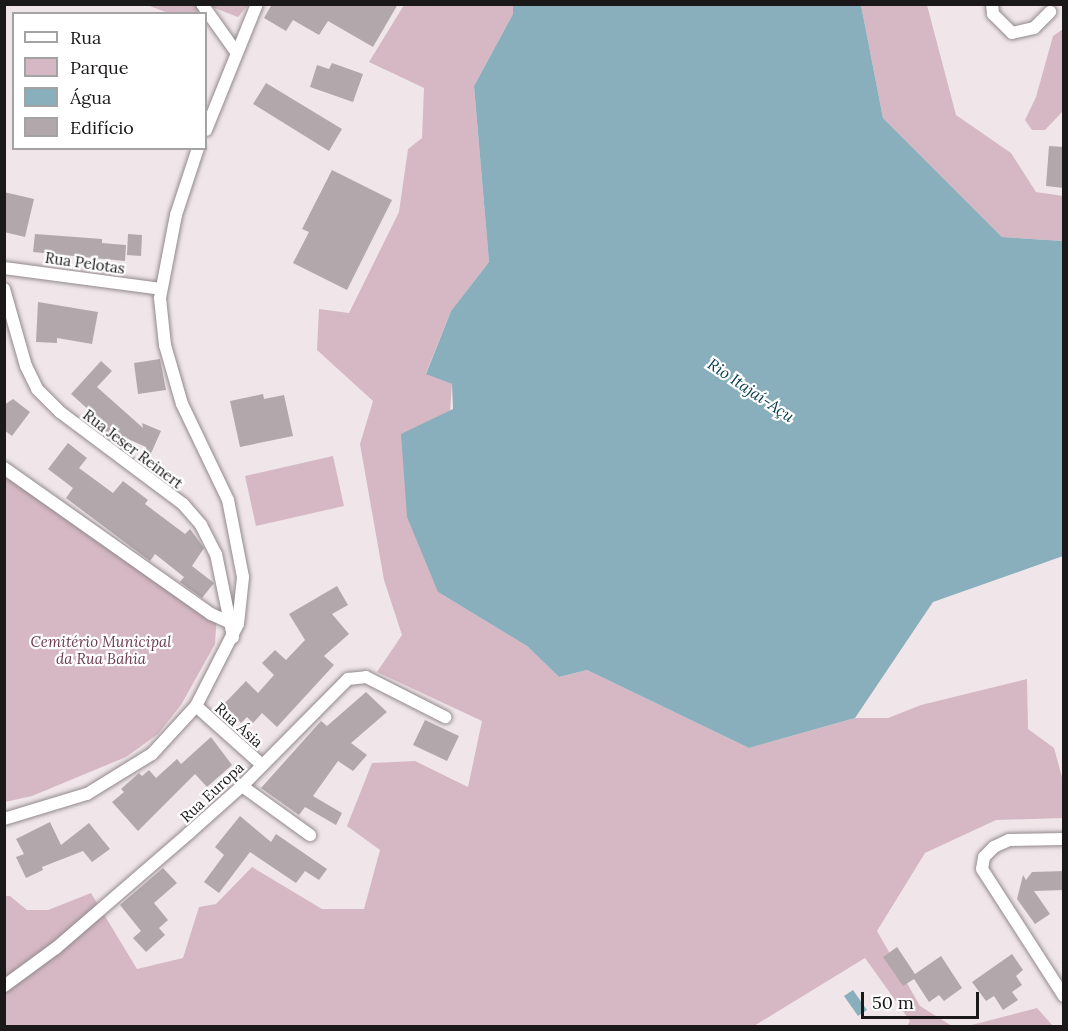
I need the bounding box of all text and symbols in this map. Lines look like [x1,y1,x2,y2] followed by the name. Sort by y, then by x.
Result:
[12,12,207,150] legend
[70,26,101,49] text: Rua
[70,56,129,79] text: Parque
[70,86,111,109] text: Água
[70,116,134,139] text: Edifício
[44,248,126,278] street label: Rua Pelotas
[704,354,798,426] water label: Rio Itajaí-Açu
[80,406,186,492] street label: Rua Jeser Reinert
[30,632,172,667] park label: Cemitério Municipal da Rua Bahia
[211,699,267,751] street label: Rua Ásia
[177,758,247,826] street label: Rua Europa
[864,980,982,1018] scale bar
[872,991,914,1014] text: 50 m

